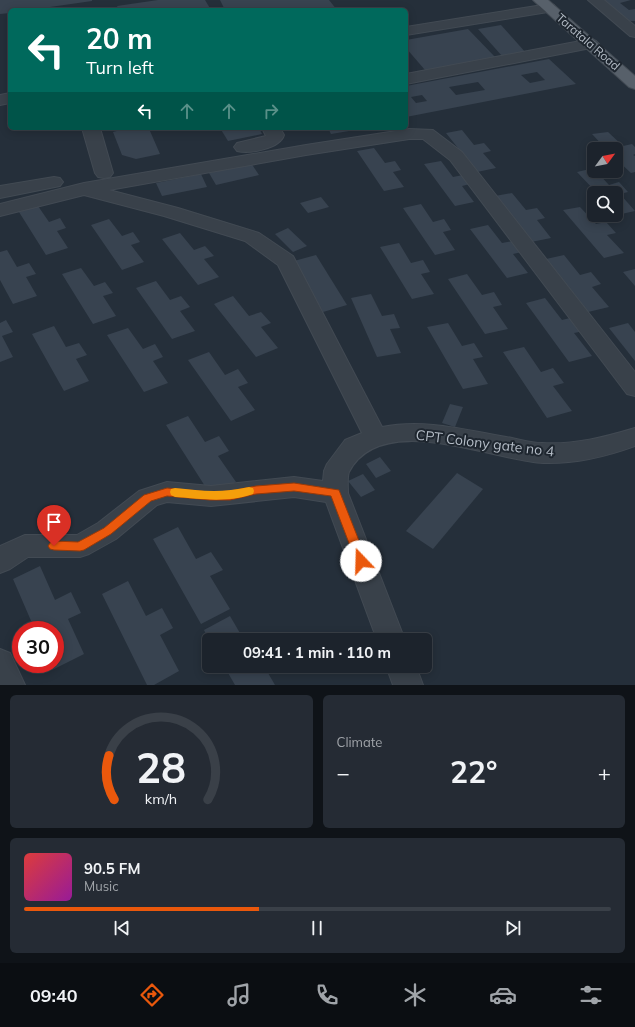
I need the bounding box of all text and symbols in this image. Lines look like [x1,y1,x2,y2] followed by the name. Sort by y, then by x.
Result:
[554,10,623,73] street label: Taratala Road
[86,21,152,56] text: 20 m
[20,24,72,76] icon: left
[86,56,154,79] text: Turn left
[134,100,156,122] icon: left
[176,100,198,122] icon: ahead
[218,100,240,122] icon: ahead
[260,100,282,122] icon: right
[587,142,623,178] north arrow
[587,142,623,222] map controls
[587,186,623,222] button: search
[415,426,556,460] street label: CPT Colony gate no 4
[37,505,71,546] pin
[43,511,65,533] icon: arrive
[340,540,382,582] position arrow
[12,621,64,673] speed limit sign: 30
[243,643,391,662] text: 09:41 · 1 min · 110 m
[337,734,382,750] text: Climate
[136,740,186,792] text: 28
[450,753,497,791] text: 22°
[337,759,350,787] text: −
[598,759,611,787] text: +
[145,789,177,807] text: km/h
[84,859,140,878] text: 90.5 FM
[84,878,119,894] text: Music
[111,917,133,939] icon: previous
[306,917,328,939] icon: pause
[502,917,524,939] icon: next
[138,981,166,1009] icon: directions
[225,981,253,1009] icon: music
[313,981,341,1009] icon: phone
[401,981,429,1009] icon: climate
[489,981,517,1009] icon: car
[577,981,605,1009] icon: filters
[30,984,78,1007] text: 09:40

